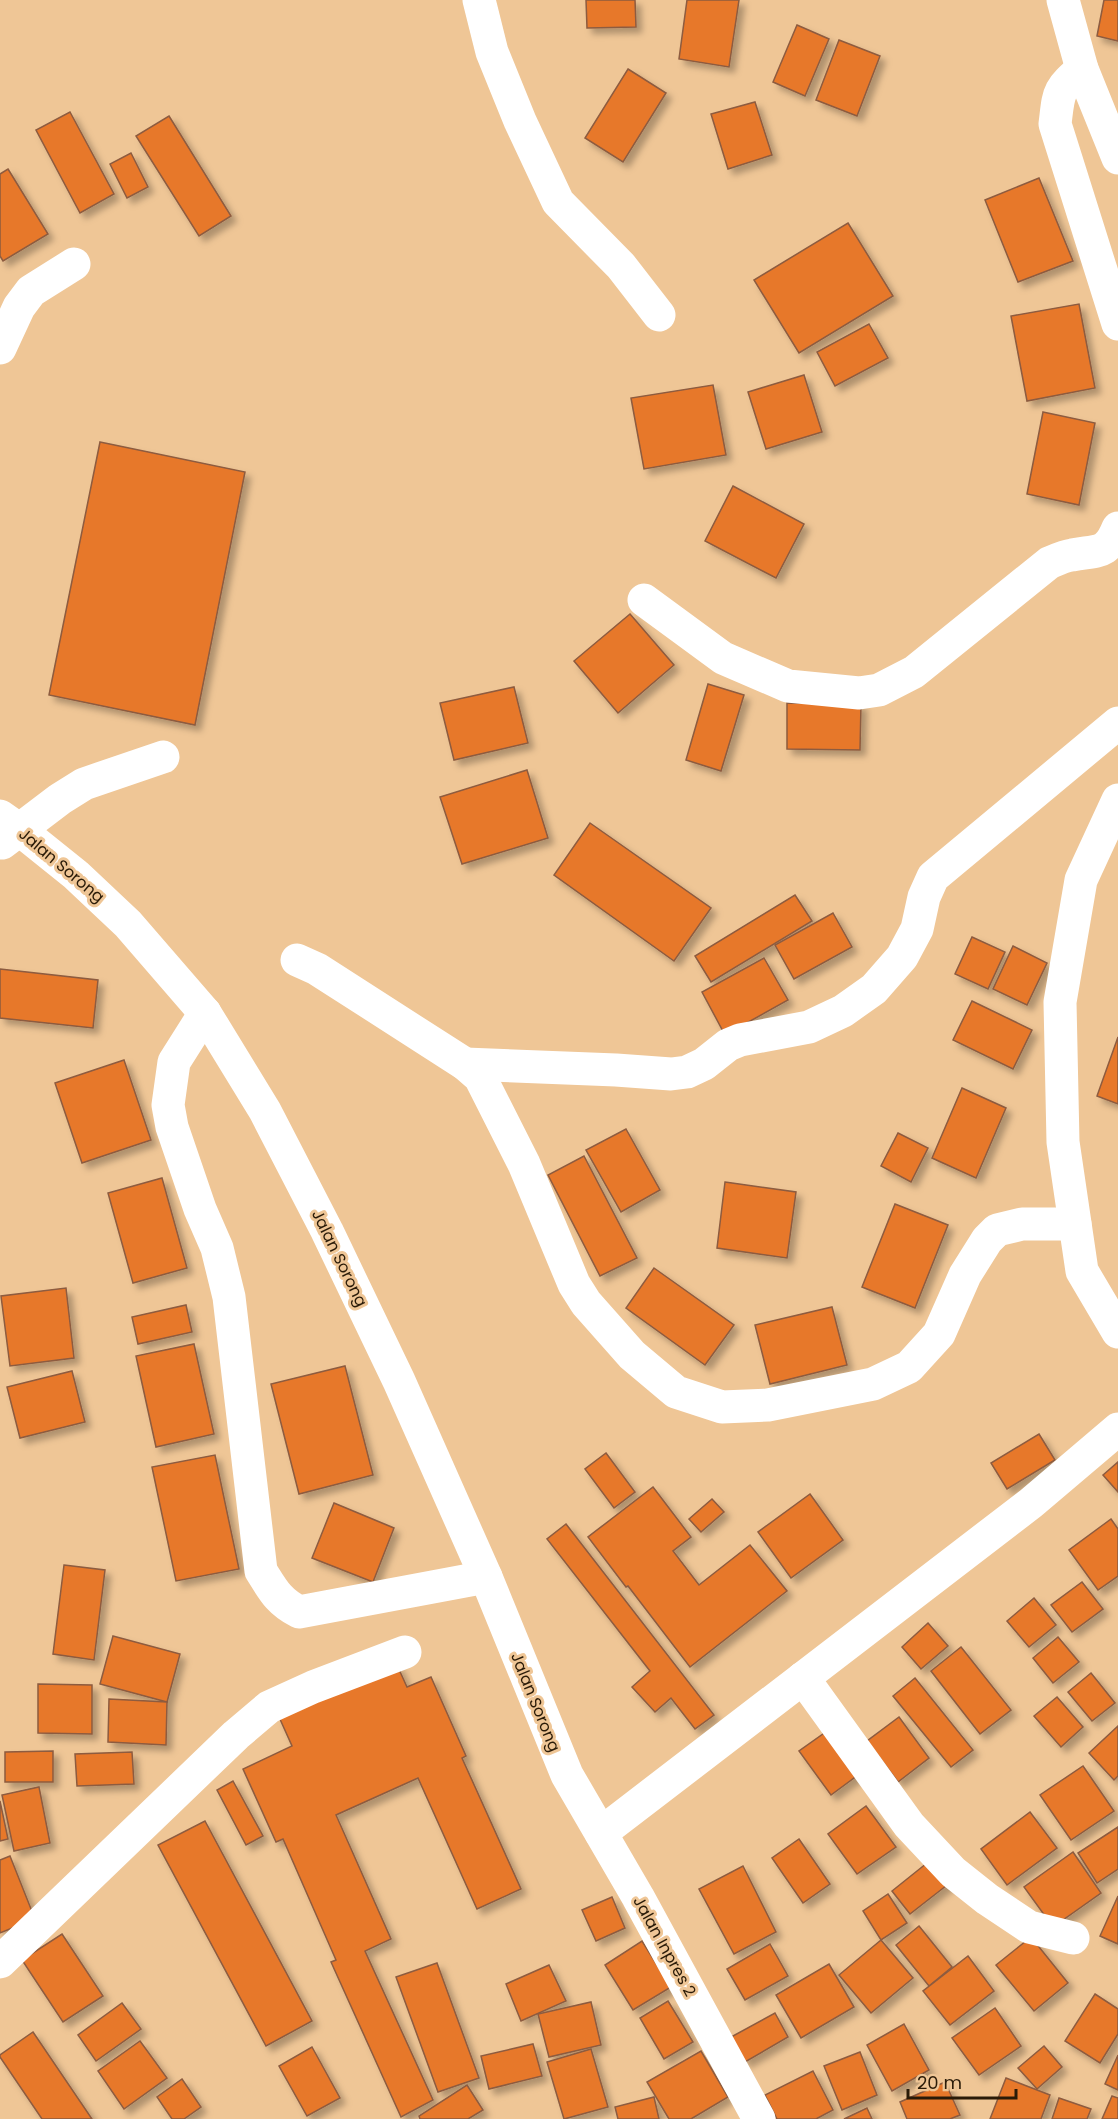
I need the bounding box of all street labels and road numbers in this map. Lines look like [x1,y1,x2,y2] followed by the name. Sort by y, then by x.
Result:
[14,823,109,908] street label: Jalan Sorong
[306,1206,373,1311] street label: Jalan Sorong
[505,1649,566,1755] street label: Jalan Sorong
[628,1892,702,2000] street label: Jalan Inpres 2

